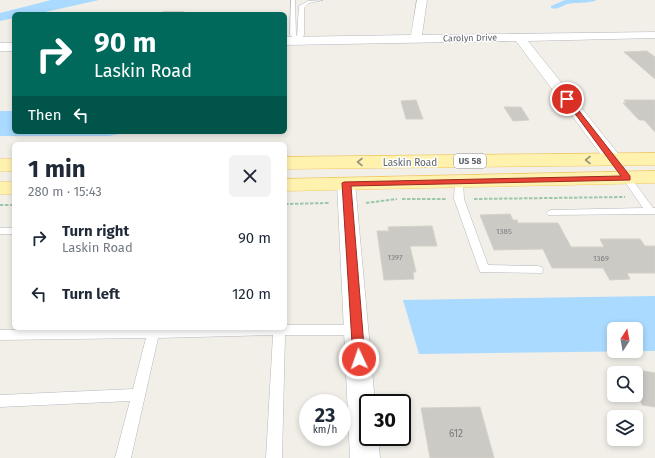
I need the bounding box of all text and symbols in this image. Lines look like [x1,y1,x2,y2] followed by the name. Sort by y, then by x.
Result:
[94,26,156,59] text: 90 m
[28,28,80,80] icon: right
[443,33,497,43] street label: Carolyn Drive
[94,60,192,82] text: Laskin Road
[550,82,584,116] pin
[556,88,578,110] icon: arrive
[70,104,92,126] icon: left
[28,106,62,124] text: Then
[454,154,486,168] road number: US 58
[28,155,86,183] text: 1 min
[229,155,271,197] button: close
[585,156,591,164] one-way arrow
[383,157,437,169] street label: Laskin Road
[357,158,363,166] one-way arrow
[28,184,102,199] text: 280 m · 15:43
[62,222,129,240] text: Turn right
[28,227,50,249] icon: right
[496,227,512,236] house number: 1385
[238,229,271,247] text: 90 m
[62,240,133,255] text: Laskin Road
[388,253,403,262] house number: 1397
[593,254,609,263] house number: 1369
[28,283,50,305] icon: left
[62,285,120,303] text: Turn left
[232,285,271,303] text: 120 m
[607,322,643,358] north arrow
[607,322,643,446] map controls
[338,338,380,380] position arrow
[607,366,643,402] button: search
[359,394,411,446] speed limit sign: 30
[315,403,335,427] text: 23
[607,410,643,446] button: layers
[313,424,337,436] text: km/h
[449,428,463,440] house number: 612

